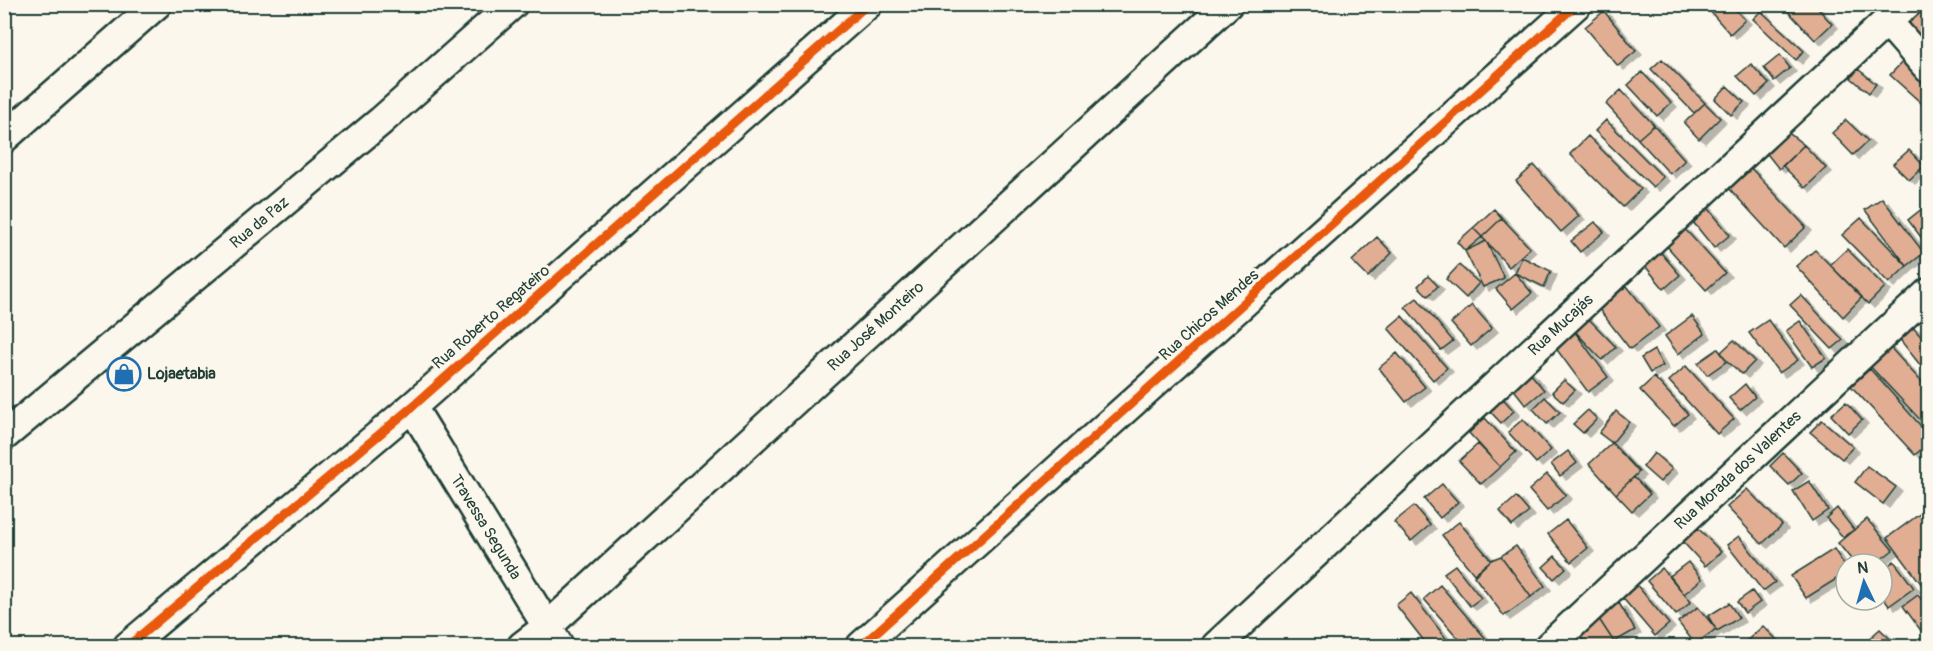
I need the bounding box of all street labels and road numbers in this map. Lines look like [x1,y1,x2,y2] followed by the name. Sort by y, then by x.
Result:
[226,192,293,253] street label: Rua da Paz
[428,260,554,374] street label: Rua Roberto Regateiro
[1155,265,1263,365] street label: Rua Chicos Mendes
[823,277,928,375] street label: Rua José Monteiro
[1524,290,1597,360] street label: Rua Mucajás
[1670,406,1805,534] street label: Rua Morada dos Valentes
[446,471,526,583] street label: Travessa Segunda

